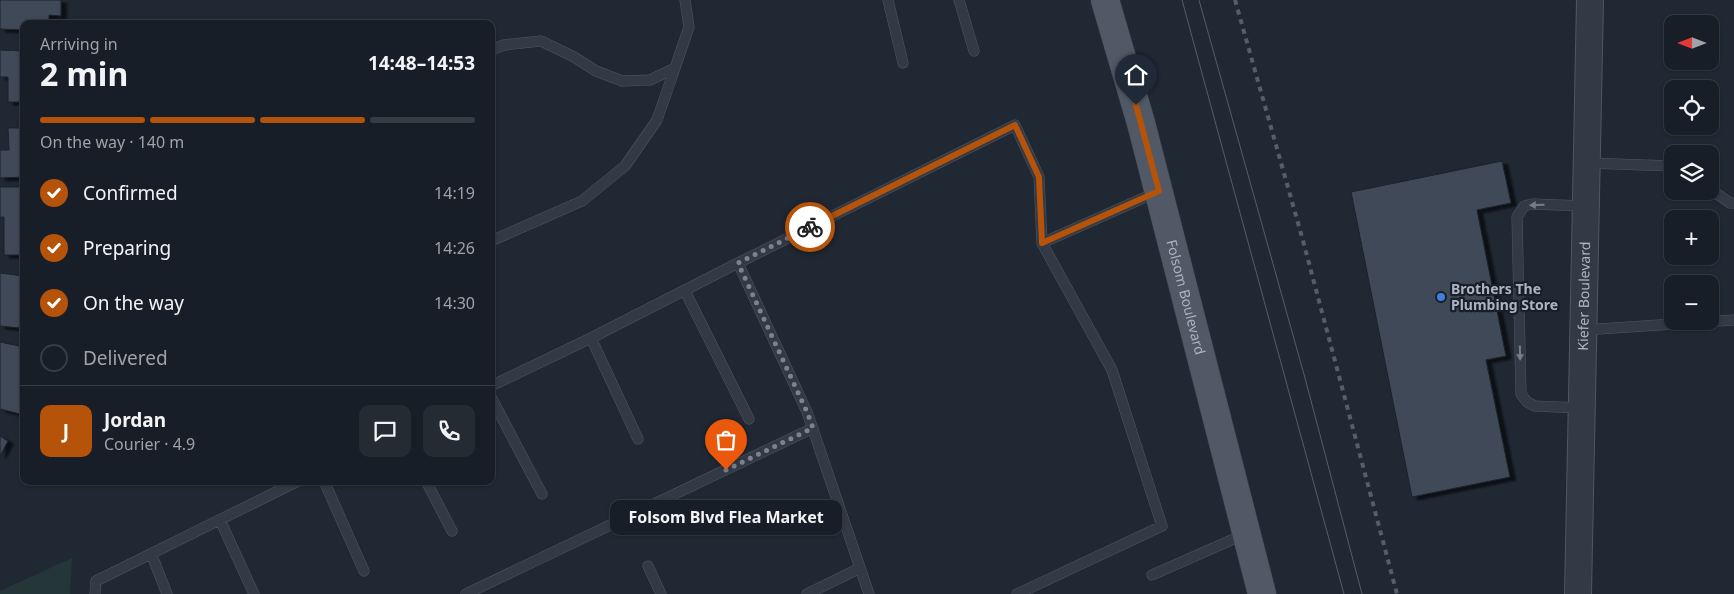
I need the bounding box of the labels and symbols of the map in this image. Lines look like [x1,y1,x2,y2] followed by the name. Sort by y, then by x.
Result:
[1664,15,1719,70] north arrow
[1115,54,1157,105] pin
[1529,201,1545,209] one-way arrow
[785,202,835,252] courier
[1162,238,1210,357] street label: Folsom Boulevard
[1573,241,1594,351] street label: Kiefer Boulevard
[1451,279,1558,314] place label: Brothers The Plumbing Store
[1435,291,1447,303] marker: Brothers The Plumbing Store
[1516,345,1524,361] one-way arrow
[705,419,747,470] pin
[610,500,842,535] callout: Folsom Blvd Flea Market

